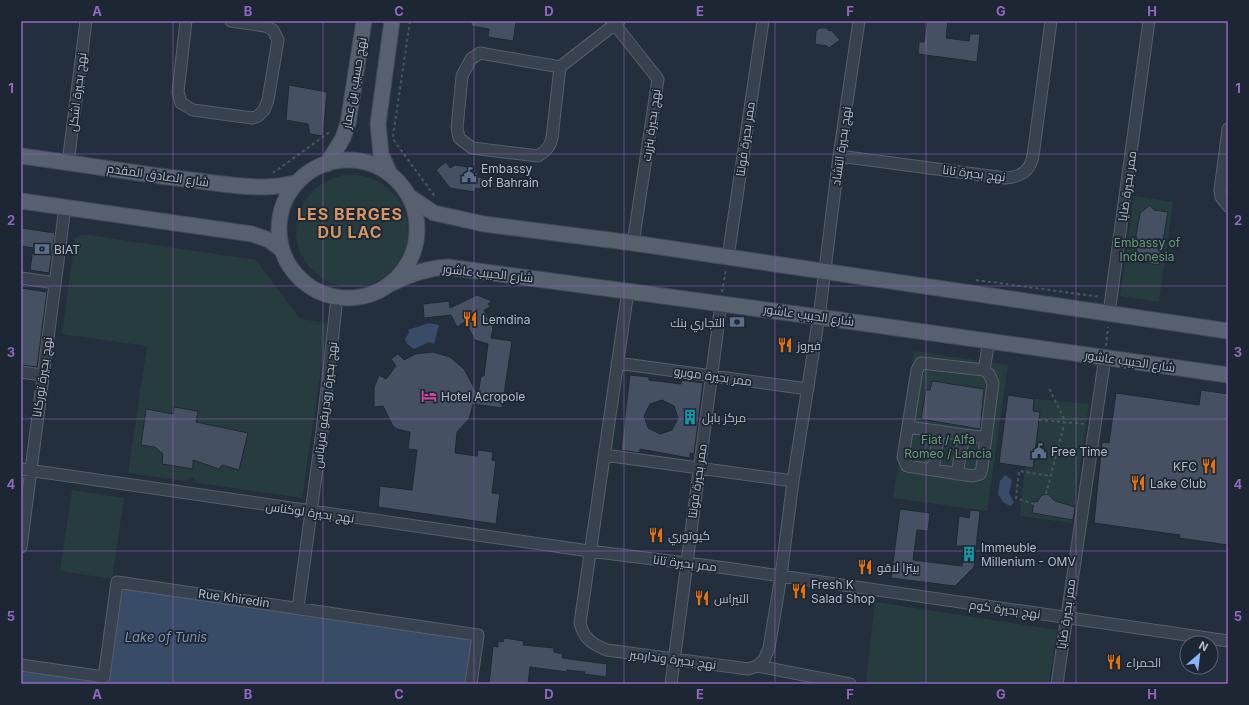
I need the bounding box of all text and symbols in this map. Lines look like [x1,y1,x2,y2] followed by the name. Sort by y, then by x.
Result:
[92,3,102,19] text: A
[244,3,253,19] text: B
[394,3,404,19] text: C
[544,3,554,19] text: D
[696,3,704,19] text: E
[846,3,854,19] text: F
[996,3,1006,19] text: G
[1147,3,1157,19] text: H
[338,36,370,131] street label: نهج حسيب بن عمار
[65,52,90,132] street label: نهج بحيرة اشكل
[8,80,14,96] text: 1
[1235,80,1241,96] text: 1
[638,88,664,162] street label: نهج بحيرة بنزرت
[732,101,758,177] street label: ممر بحيرة فولتا
[828,105,855,187] street label: نهج بحيرة التشاد
[1115,150,1139,222] street label: ممر بحيرة ضايا
[106,160,210,191] street label: شارع الصادق المقدم
[481,161,539,190] place label: Embassy of Bahrain
[941,162,1006,185] street label: نهج بحيرة تانا
[460,166,478,184] public building icon: Embassy of Bahrain
[297,204,403,242] district label: LES BERGES DU LAC
[7,212,15,228] text: 2
[1234,212,1242,228] text: 2
[1114,235,1181,264] park label: Embassy of Indonesia
[33,240,51,258] bank icon: BIAT
[54,242,80,257] place label: BIAT
[441,261,534,286] street label: شارع الحبيب عاشور
[762,301,855,330] street label: شارع الحبيب عاشور
[461,310,479,328] restaurant icon: Lemdina
[482,312,530,327] place label: Lemdina
[728,313,746,331] bank icon: التجاري بنك
[670,315,725,333] place label: التجاري بنك
[29,336,56,418] street label: نهج بحيرة توركانا
[776,336,794,354] restaurant icon: فيروز
[796,338,821,353] place label: فيروز
[310,341,341,469] street label: نهج بحيرة رودريقو فريتاس
[7,344,15,360] text: 3
[1234,344,1242,360] text: 3
[1083,347,1176,376] street label: شارع الحبيب عاشور
[673,363,753,389] street label: ممر بحيرة مويرو
[420,387,438,405] hotel icon: Hotel Acropole
[441,389,525,404] place label: Hotel Acropole
[681,408,699,426] building icon: مركز بابل
[702,410,746,425] place label: مركز بابل
[904,432,992,461] park label: Fiat / Alfa Romeo / Lancia
[1030,442,1048,460] public building icon: Free Time
[684,443,710,519] street label: ممر بحيرة فولتا
[1051,444,1108,459] place label: Free Time
[1200,457,1218,475] restaurant icon: KFC
[1173,459,1197,474] place label: KFC
[1129,474,1147,492] restaurant icon: Lake Club
[7,476,16,492] text: 4
[1150,476,1206,491] place label: Lake Club
[1234,476,1243,492] text: 4
[265,498,355,527] street label: نهج بحيرة لوكناس
[647,526,665,544] restaurant icon: كيوتوري
[668,528,710,546] place label: كيوتوري
[981,540,1076,569] place label: Immeuble Millenium - OMV
[960,545,978,563] building icon: Immeuble Millenium - OMV
[652,552,718,574] street label: ممر بحيرة تانا
[856,558,874,576] restaurant icon: بيتزا لاقو
[877,560,919,575] place label: بيتزا لاقو
[811,577,875,606] place label: Fresh K Salad Shop
[1054,578,1078,650] street label: ممر بحيرة ضايا
[790,582,808,600] restaurant icon: Fresh K Salad Shop
[197,586,271,610] street label: Rue Khiredin
[693,589,711,607] restaurant icon: التيراس
[714,591,749,606] place label: التيراس
[968,597,1042,622] street label: نهج بحيرة كوم
[7,608,15,624] text: 5
[1234,608,1242,624] text: 5
[125,629,207,645] water label: Lake of Tunis
[1179,635,1219,675] north arrow
[1197,638,1211,654] text: N
[628,646,717,673] street label: نهج بحيرة وندارمير
[1105,653,1123,671] restaurant icon: الحمراء
[1126,655,1161,670] place label: الحمراء
[92,686,102,702] text: A
[244,686,253,702] text: B
[394,686,404,702] text: C
[544,686,554,702] text: D
[696,686,704,702] text: E
[846,686,854,702] text: F
[996,686,1006,702] text: G
[1147,686,1157,702] text: H

